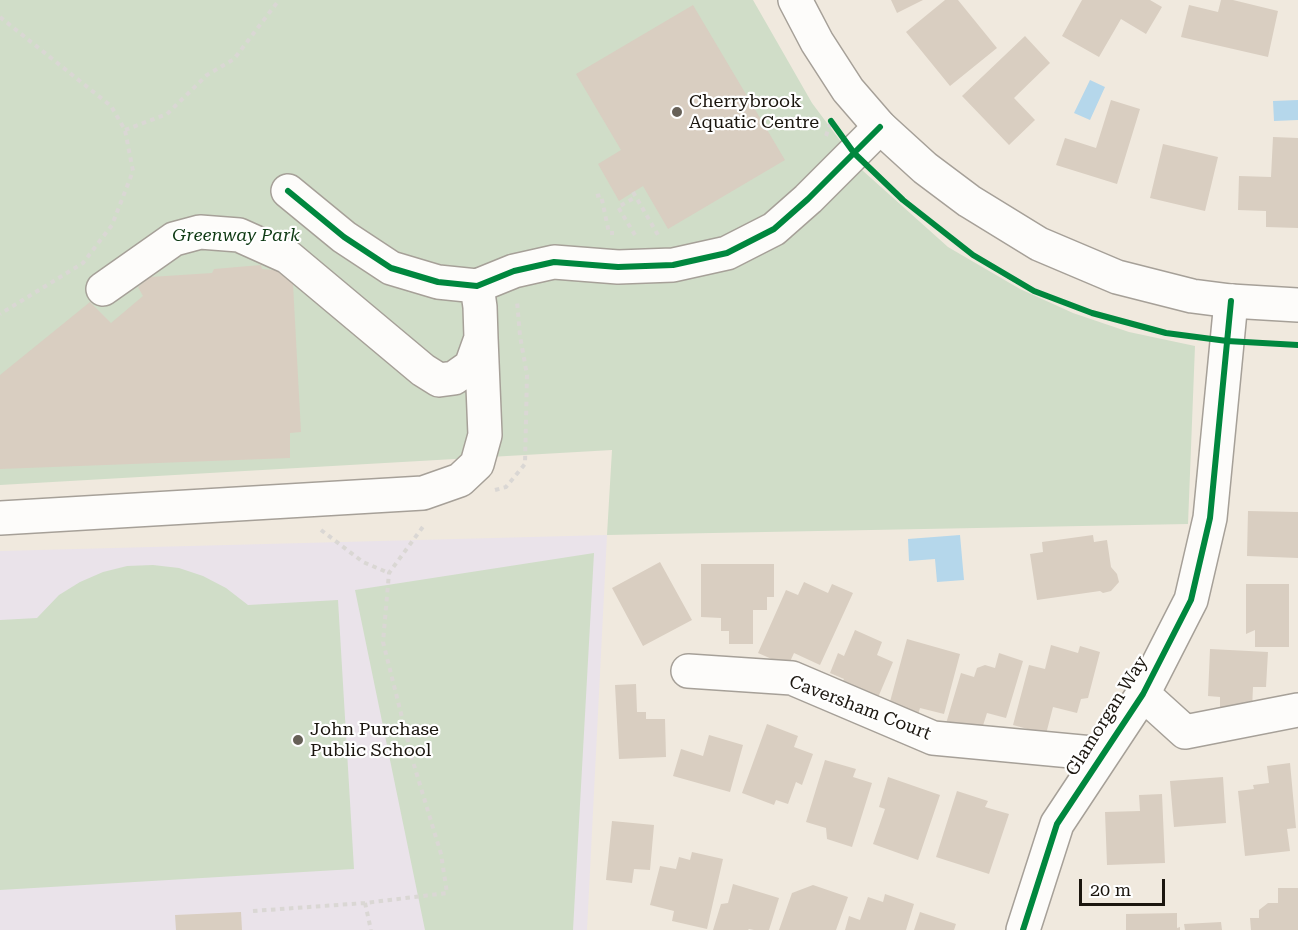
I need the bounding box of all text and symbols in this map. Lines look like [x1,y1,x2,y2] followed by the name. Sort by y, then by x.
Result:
[689,91,819,134] place label: Cherrybrook Aquatic Centre
[670,105,684,119] marker: Cherrybrook Aquatic Centre
[172,225,300,247] park label: Greenway Park
[1061,652,1153,780] street label: Glamorgan Way
[786,671,934,745] street label: Caversham Court
[310,719,439,762] place label: John Purchase Public School
[291,733,305,747] marker: John Purchase Public School
[1082,867,1168,905] scale bar
[1090,879,1131,900] text: 20 m

